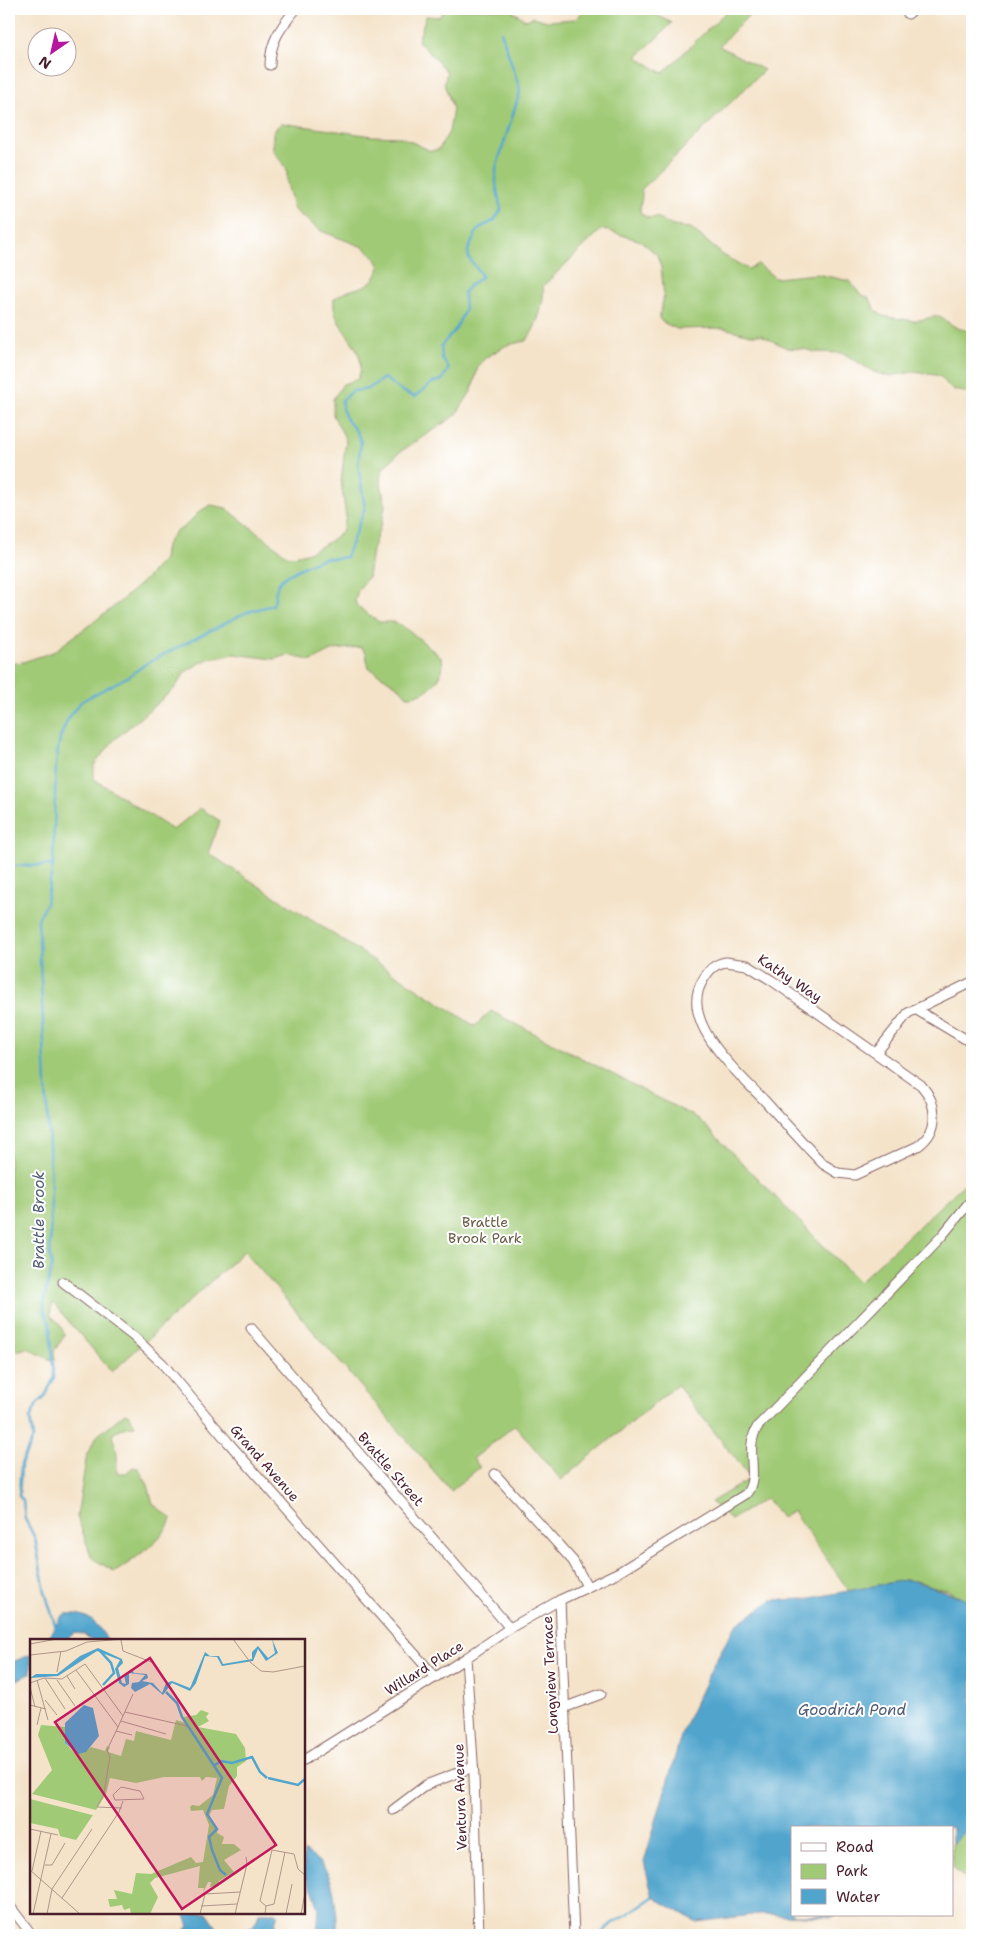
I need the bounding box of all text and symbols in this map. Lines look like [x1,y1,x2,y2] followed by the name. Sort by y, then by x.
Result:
[28,28,78,78] north arrow
[35,52,54,73] text: N
[754,950,826,1006] street label: Kathy Way
[29,1171,49,1269] water label: Brattle Brook
[448,1213,522,1247] park label: Brattle Brook Park
[227,1421,304,1505] street label: Grand Avenue
[354,1428,428,1510] street label: Brattle Street
[538,1615,562,1735] street label: Longview Terrace
[381,1637,467,1699] street label: Willard Place
[30,1639,305,1914] inset map
[798,1700,906,1720] water label: Goodrich Pond
[449,1743,471,1851] street label: Ventura Avenue
[791,1826,954,1916] legend
[836,1837,874,1857] text: Road
[836,1861,868,1881] text: Park
[836,1887,880,1907] text: Water

